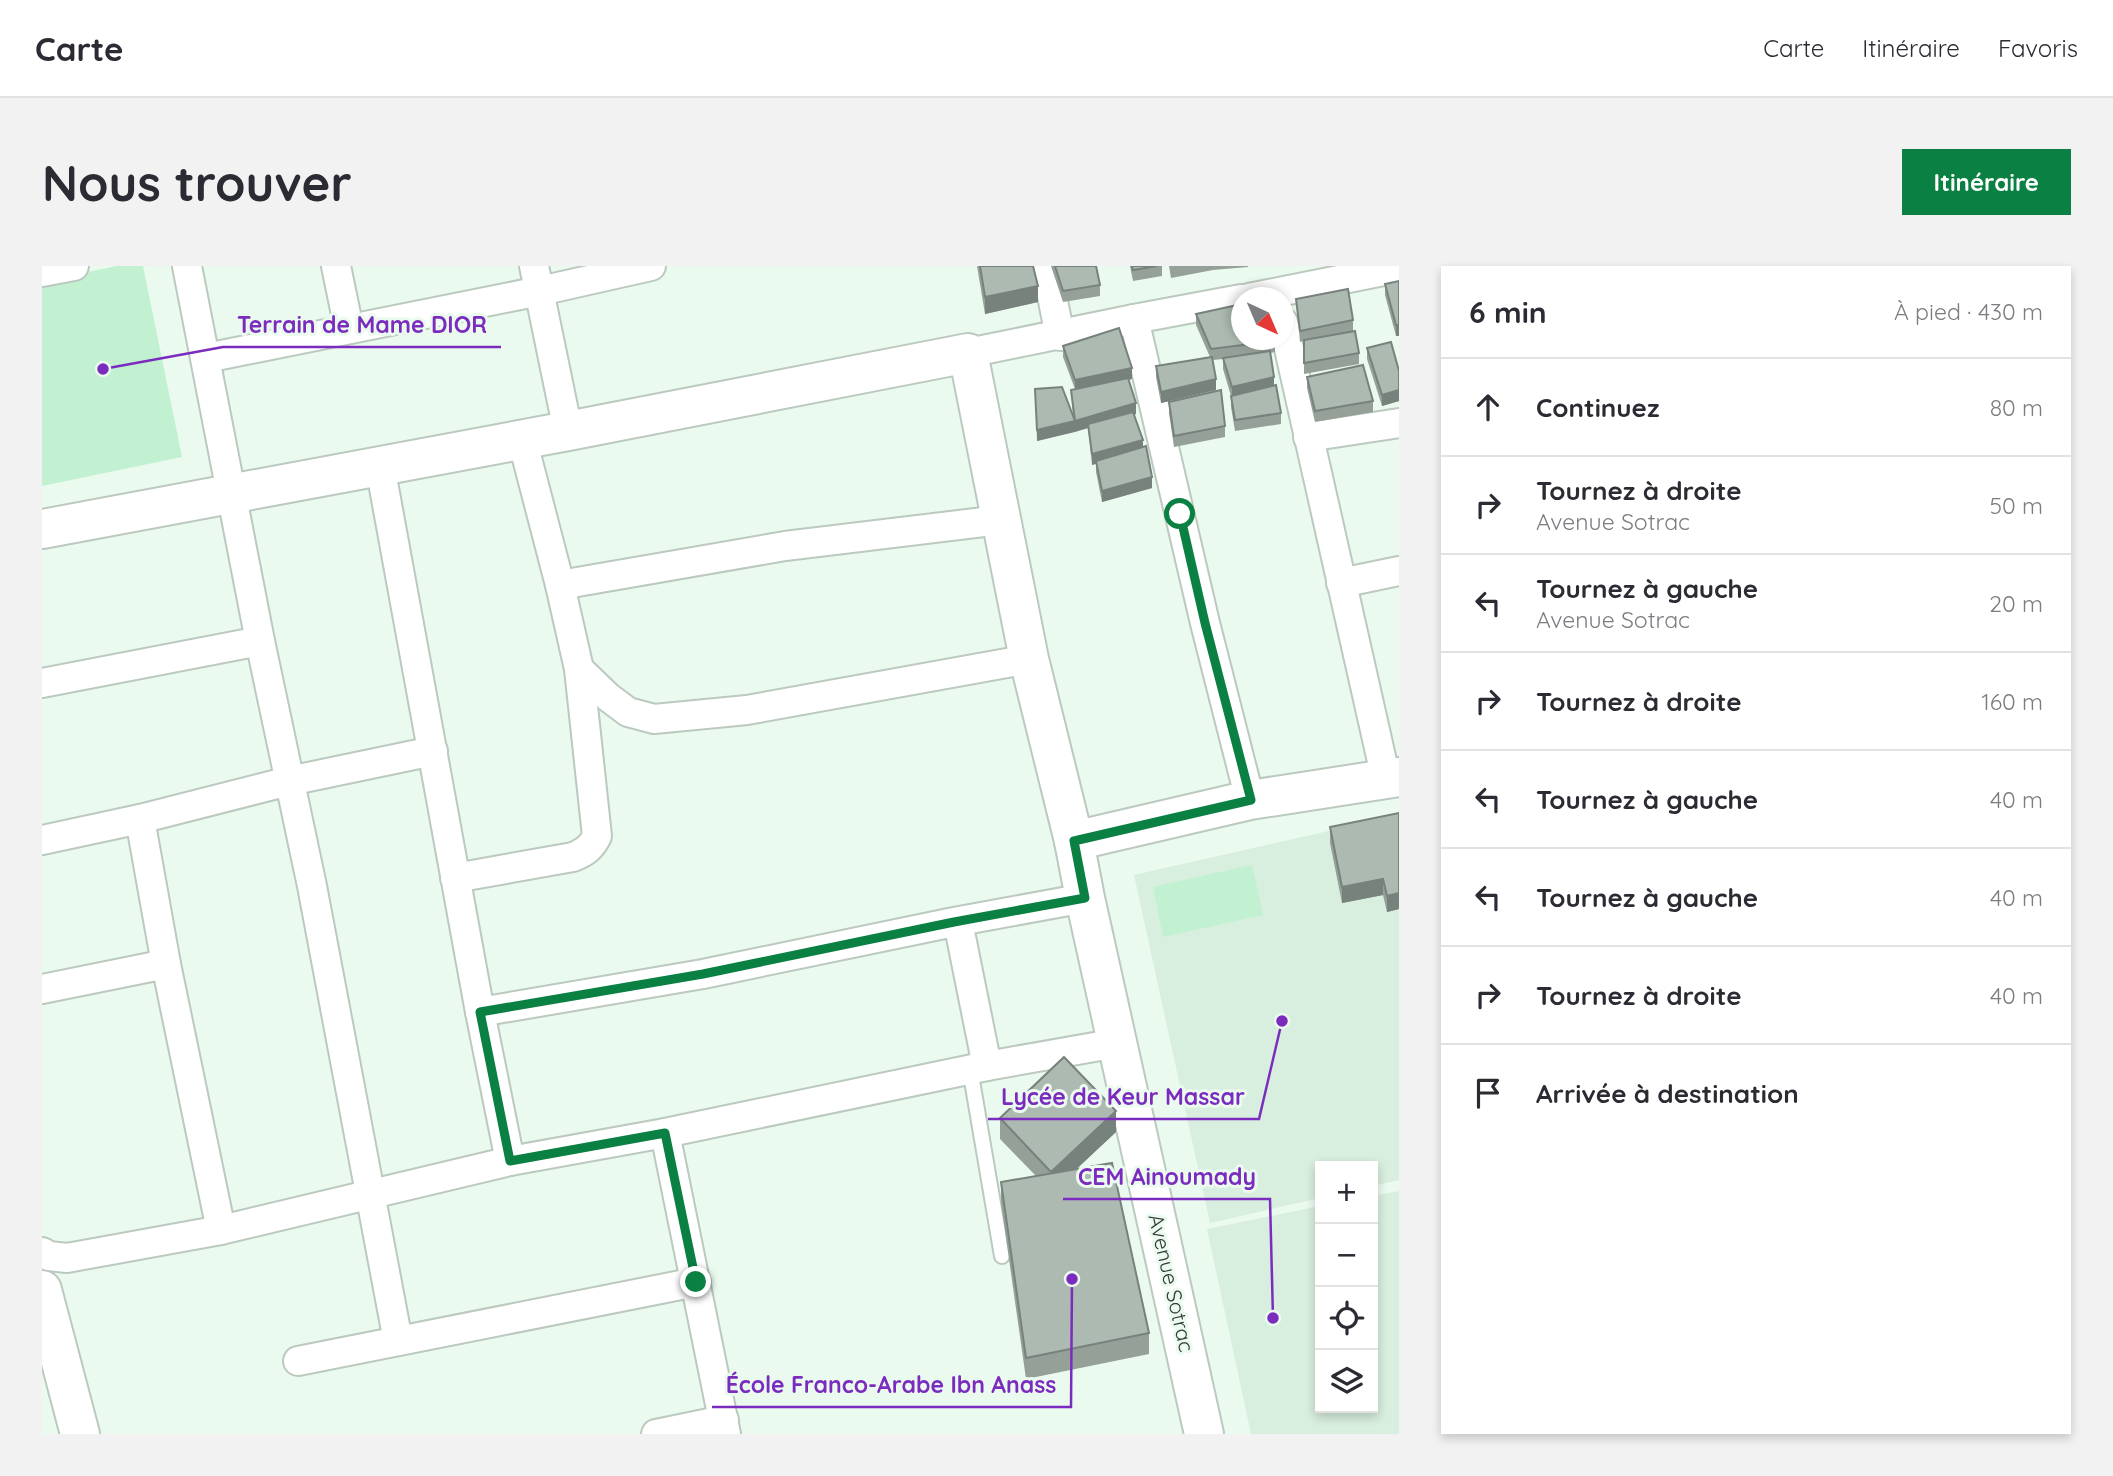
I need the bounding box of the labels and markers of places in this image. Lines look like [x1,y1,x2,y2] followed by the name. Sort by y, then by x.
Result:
[223,303,501,347] callout: Terrain de Mame DIOR
[988,1075,1259,1119] callout: Lycée de Keur Massar
[1063,1155,1270,1199] callout: CEM Ainoumady
[712,1363,1071,1407] callout: École Franco-Arabe Ibn Anass

